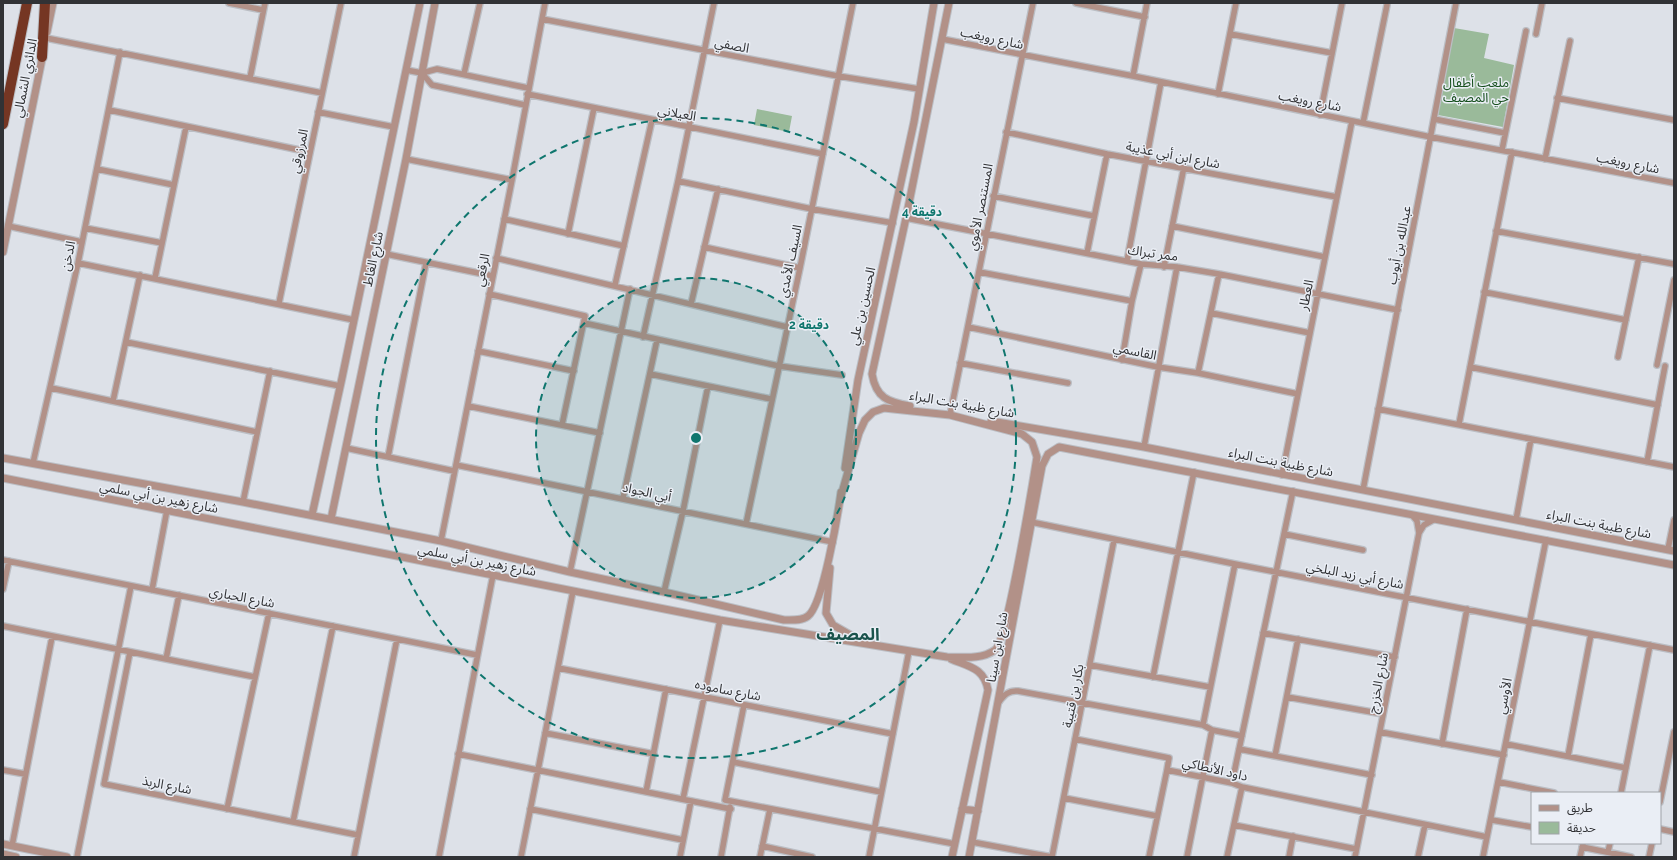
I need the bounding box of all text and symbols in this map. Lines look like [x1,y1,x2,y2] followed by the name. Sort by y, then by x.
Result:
[958,24,1025,55] street label: شارع رويغب
[713,34,751,59] street label: الصفي
[10,37,43,119] street label: الدائري الشمالي
[1443,74,1509,108] park label: ملعب أطفال حي المصيف
[1277,88,1343,117] street label: شارع رويغب
[656,102,697,127] street label: العيلاني
[287,127,314,175] street label: المرزوقي
[1124,138,1221,174] street label: شارع ابن أبي عذيبة
[1595,150,1661,179] street label: شارع رويغب
[964,162,999,253] street label: المستنصر الأموي
[1383,204,1415,286] street label: عبدالله بن أيوب
[902,205,942,219] text: 4 دقيقة
[775,223,808,300] street label: السيف الأمدي
[360,230,389,289] street label: شارع الغاط
[58,240,79,273] street label: الدخن
[1127,242,1179,264] street label: ممر تبراك
[471,252,496,288] street label: الرقعي
[846,265,881,347] street label: الحسين بن علي
[1295,278,1317,313] street label: العطار
[789,318,829,332] text: 2 دقيقة
[1111,339,1158,366] street label: القاسمي
[908,387,1016,424] street label: شارع ظبية بنت البراء
[689,431,703,445] centre of rings
[1227,445,1334,482] street label: شارع ظبية بنت البراء
[98,478,220,519] street label: شارع زهير بن أبي سلمي
[621,479,673,507] street label: أبي الجواد
[1545,507,1652,544] street label: شارع ظبية بنت البراء
[416,541,538,582] street label: شارع زهير بن أبي سلمي
[1304,558,1405,595] street label: شارع أبي زيد البلخي
[207,583,276,614] street label: شارع الحباري
[983,611,1014,684] street label: شارع ابن سينا
[816,624,880,644] district label: المصيف
[1365,651,1394,715] street label: شارع الخزرج
[1059,663,1088,729] street label: بكار بن قتيبة
[693,676,762,707] street label: شارع ساموده
[1493,677,1518,716] street label: الأوسي
[1180,754,1249,787] street label: داود الأنطاكي
[140,773,193,800] street label: شارع الربذ
[1531,792,1661,844] legend
[1567,801,1593,816] text: طريق
[1567,821,1596,835] text: حديقة

